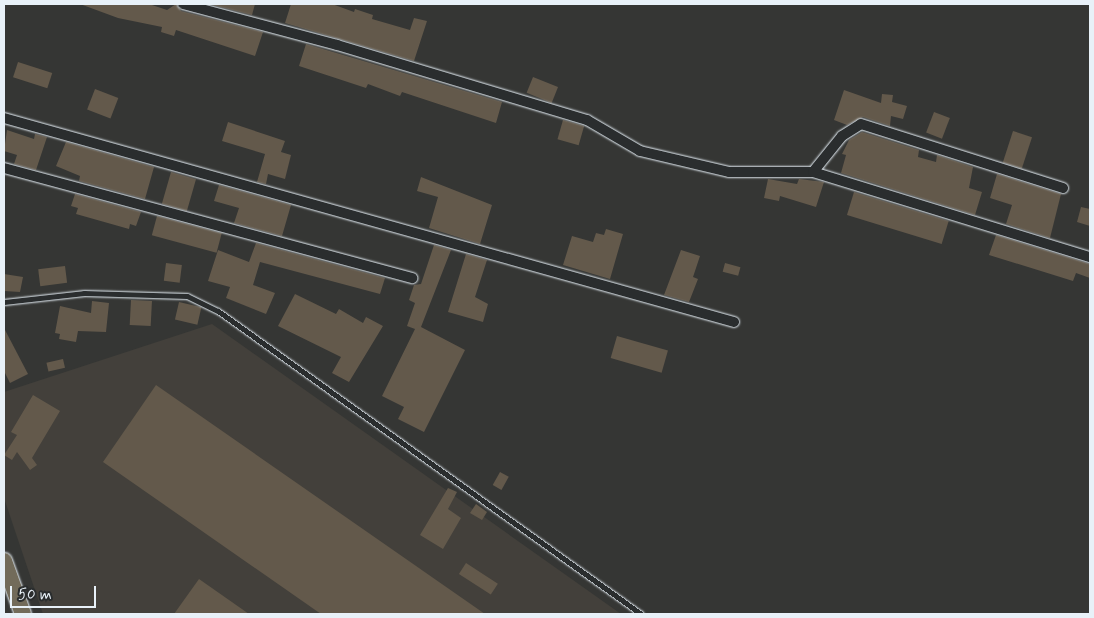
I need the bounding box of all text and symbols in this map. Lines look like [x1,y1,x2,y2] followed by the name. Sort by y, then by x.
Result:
[12,576,99,608] scale bar
[18,585,52,605] text: 50 m

